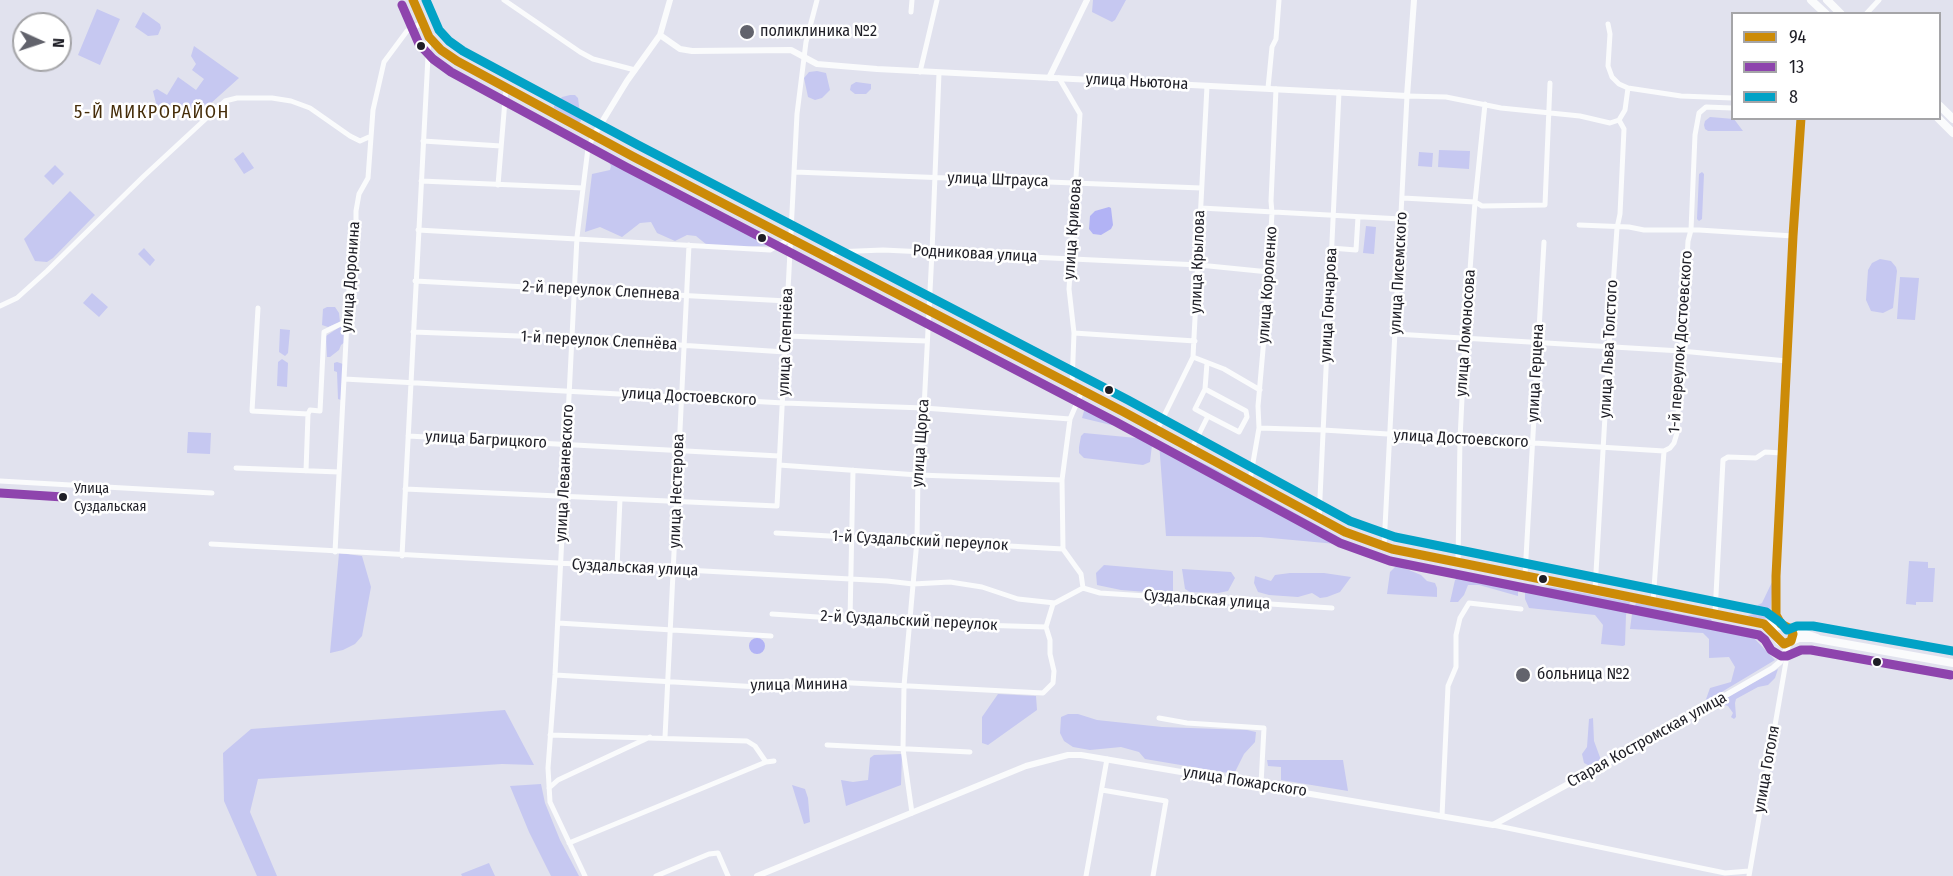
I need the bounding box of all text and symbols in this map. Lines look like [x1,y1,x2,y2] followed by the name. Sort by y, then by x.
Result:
[12,12,72,72] north arrow
[1731,12,1941,120] legend
[760,22,877,42] place label: поликлиника №2
[738,23,756,41] marker: поликлиника №2
[1789,26,1806,48] text: 94
[49,38,68,48] text: N
[415,40,427,52] unlabelled marker
[1789,56,1804,78] text: 13
[1085,70,1189,94] street label: улица Ньютона
[1789,86,1798,108] text: 8
[74,102,230,124] district label: 5-Й МИКРОРАЙОН
[947,169,1049,191] street label: улица Штрауса
[1060,178,1086,280] street label: улица Кривова
[1187,210,1209,314] street label: улица Крылова
[1386,211,1412,335] street label: улица Писемского
[338,221,364,333] street label: улица Доронина
[1254,226,1282,344] street label: улица Короленко
[756,232,768,244] unlabelled marker
[912,241,1038,267] street label: Родниковая улица
[1316,247,1342,363] street label: улица Гончарова
[1665,250,1697,434] street label: 1-й переулок Достоевского
[1452,269,1480,397] street label: улица Ломоносова
[522,277,680,305] street label: 2-й переулок Слепнева
[1596,279,1622,419] street label: улица Льва Толстого
[775,287,797,397] street label: улица Слепнёва
[1524,323,1548,423] street label: улица Герцена
[520,327,678,355] street label: 1-й переулок Слепнёва
[621,384,757,410] street label: улица Достоевского
[1103,384,1115,396] unlabelled marker
[908,398,934,488] street label: улица Щорса
[552,404,578,542] street label: улица Леваневского
[1393,426,1529,452] street label: улица Достоевского
[425,427,547,453] street label: улица Багрицкого
[665,433,689,549] street label: улица Нестерова
[74,481,146,514] place label: Улица Суздальская
[57,491,69,503] marker: Улица Суздальская
[831,527,1009,555] street label: 1-й Суздальский переулок
[571,555,699,581] street label: Суздальская улица
[1537,573,1549,585] unlabelled marker
[1143,586,1271,614] street label: Суздальская улица
[820,607,998,635] street label: 2-й Суздальский переулок
[1871,656,1883,668] unlabelled marker
[1537,665,1630,685] place label: больница №2
[1514,666,1532,684] marker: больница №2
[750,675,848,695] street label: улица Минина
[1564,688,1730,792] street label: Старая Костромская улица
[1750,724,1784,814] street label: улица Гоголя
[1182,763,1308,801] street label: улица Пожарского

